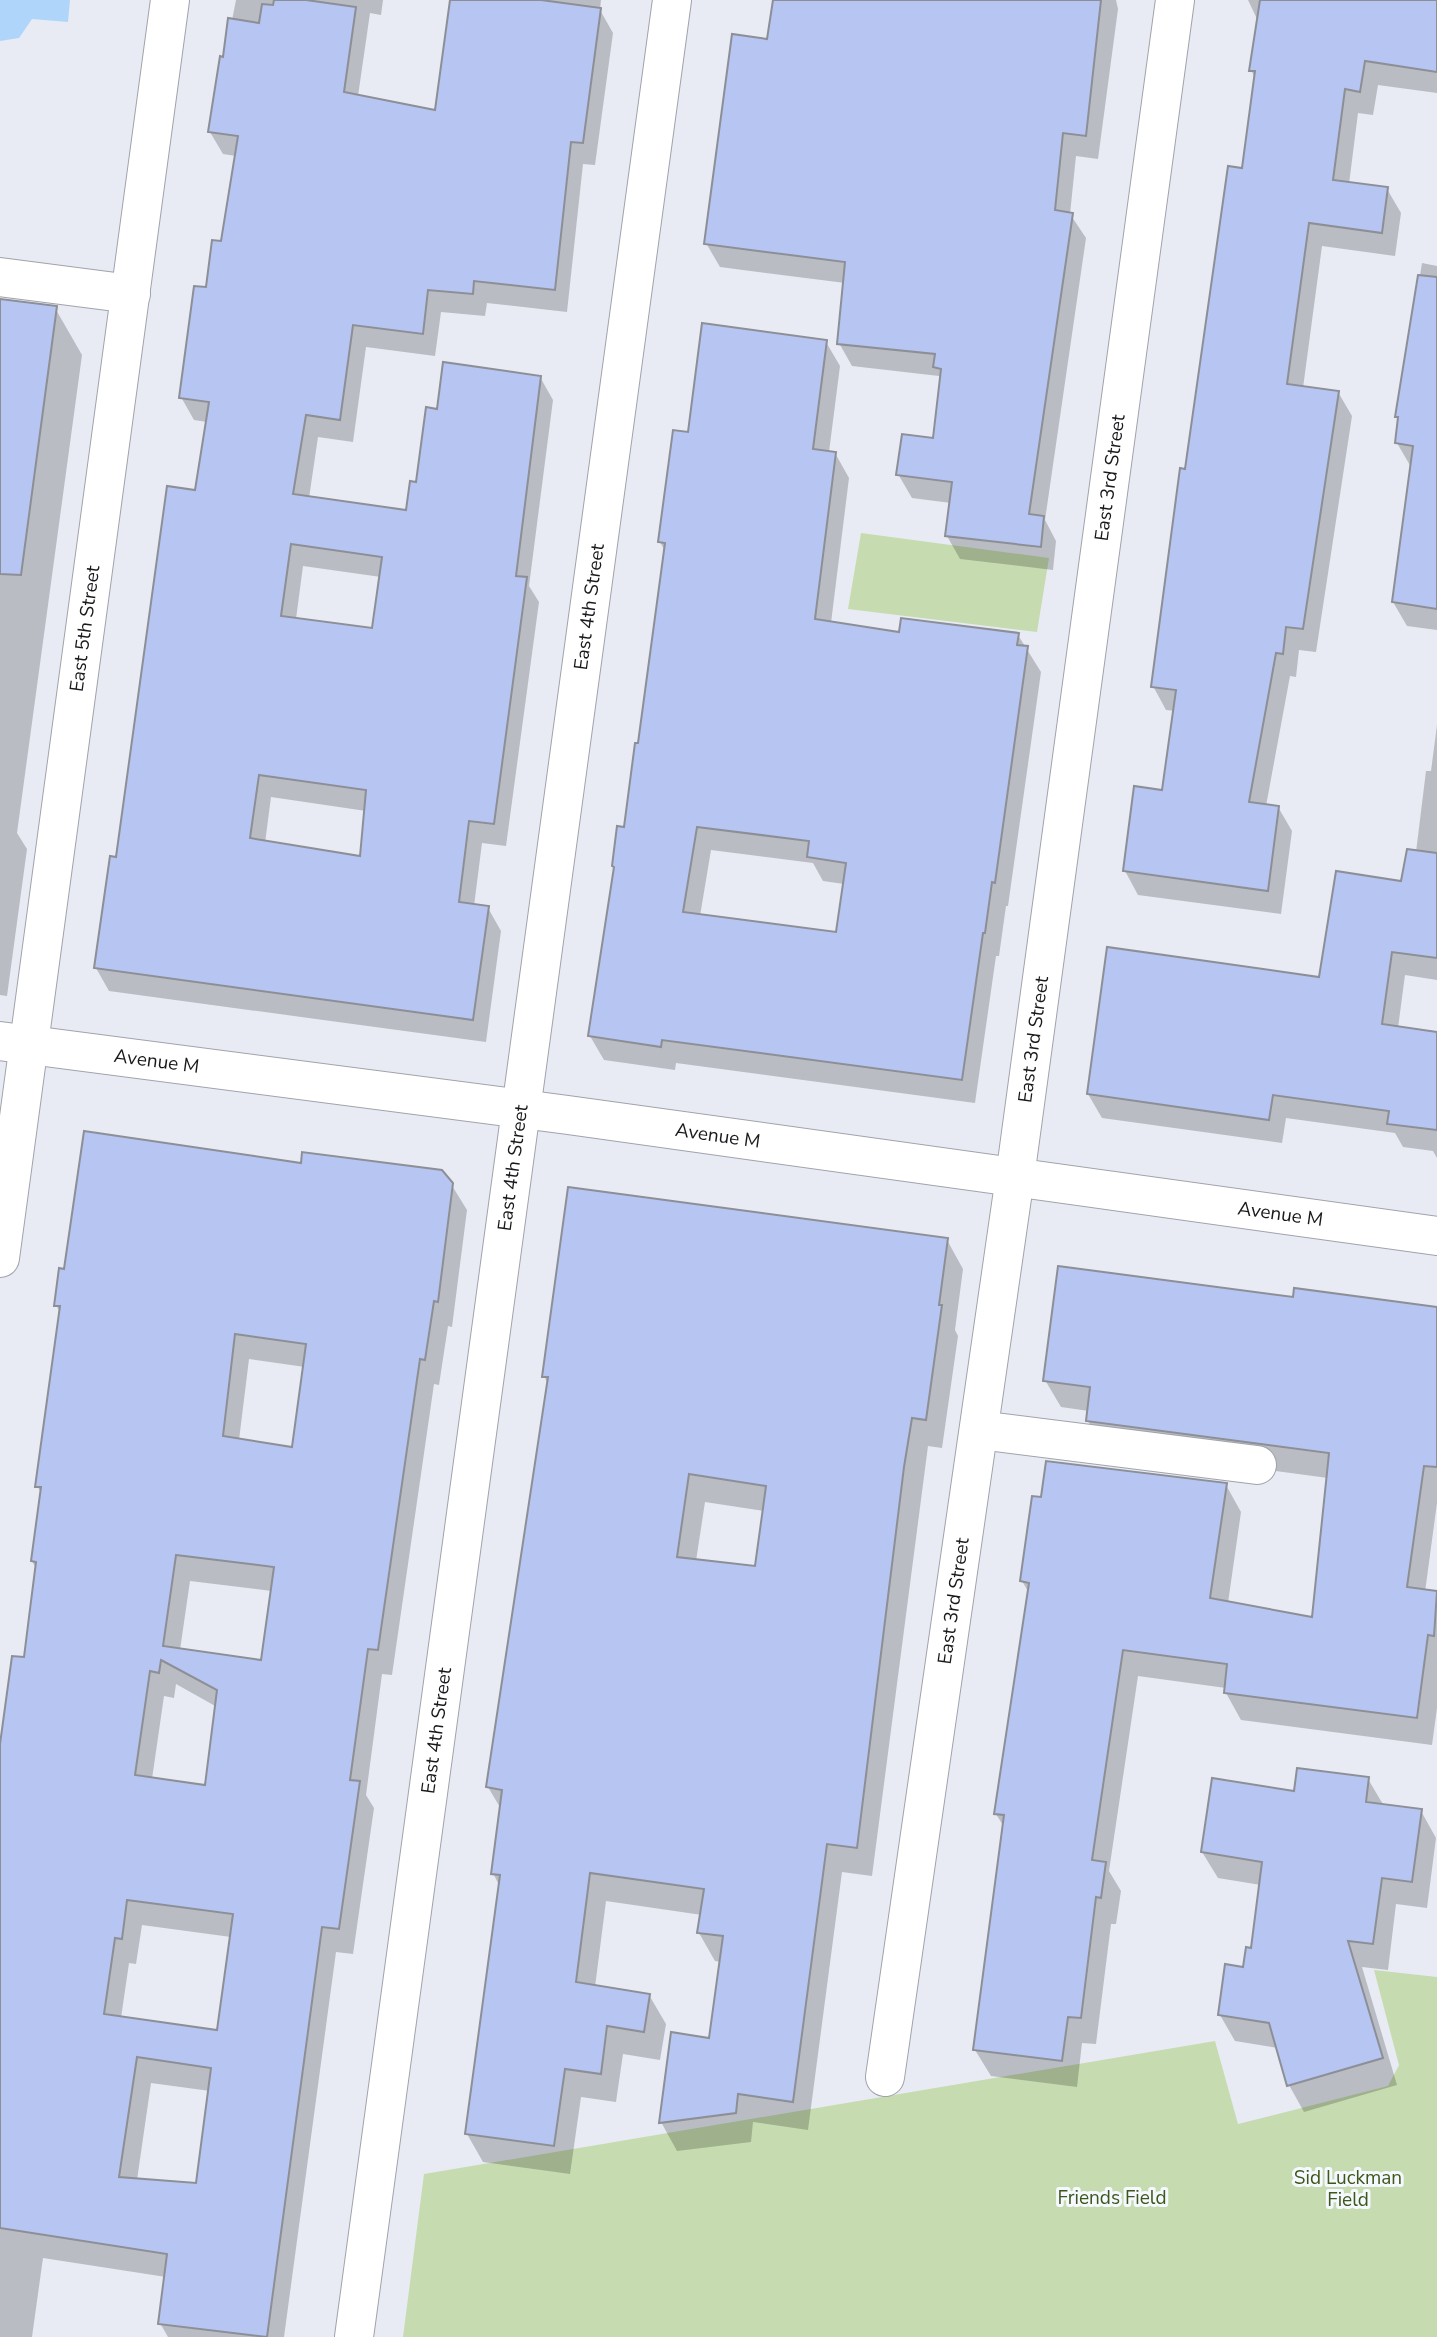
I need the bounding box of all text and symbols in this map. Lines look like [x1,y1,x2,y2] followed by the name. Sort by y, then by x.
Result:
[1089,412,1132,543] street label: East 3rd Street
[568,542,611,672] street label: East 4th Street
[64,564,106,694] street label: East 5th Street
[1012,974,1055,1105] street label: East 3rd Street
[112,1043,201,1080] street label: Avenue M
[492,1103,535,1233] street label: East 4th Street
[673,1117,762,1155] street label: Avenue M
[1236,1195,1325,1233] street label: Avenue M
[932,1536,976,1666] street label: East 3rd Street
[415,1665,458,1795] street label: East 4th Street
[1294,2165,1402,2213] park label: Sid Luckman Field
[1058,2185,1166,2211] park label: Friends Field

